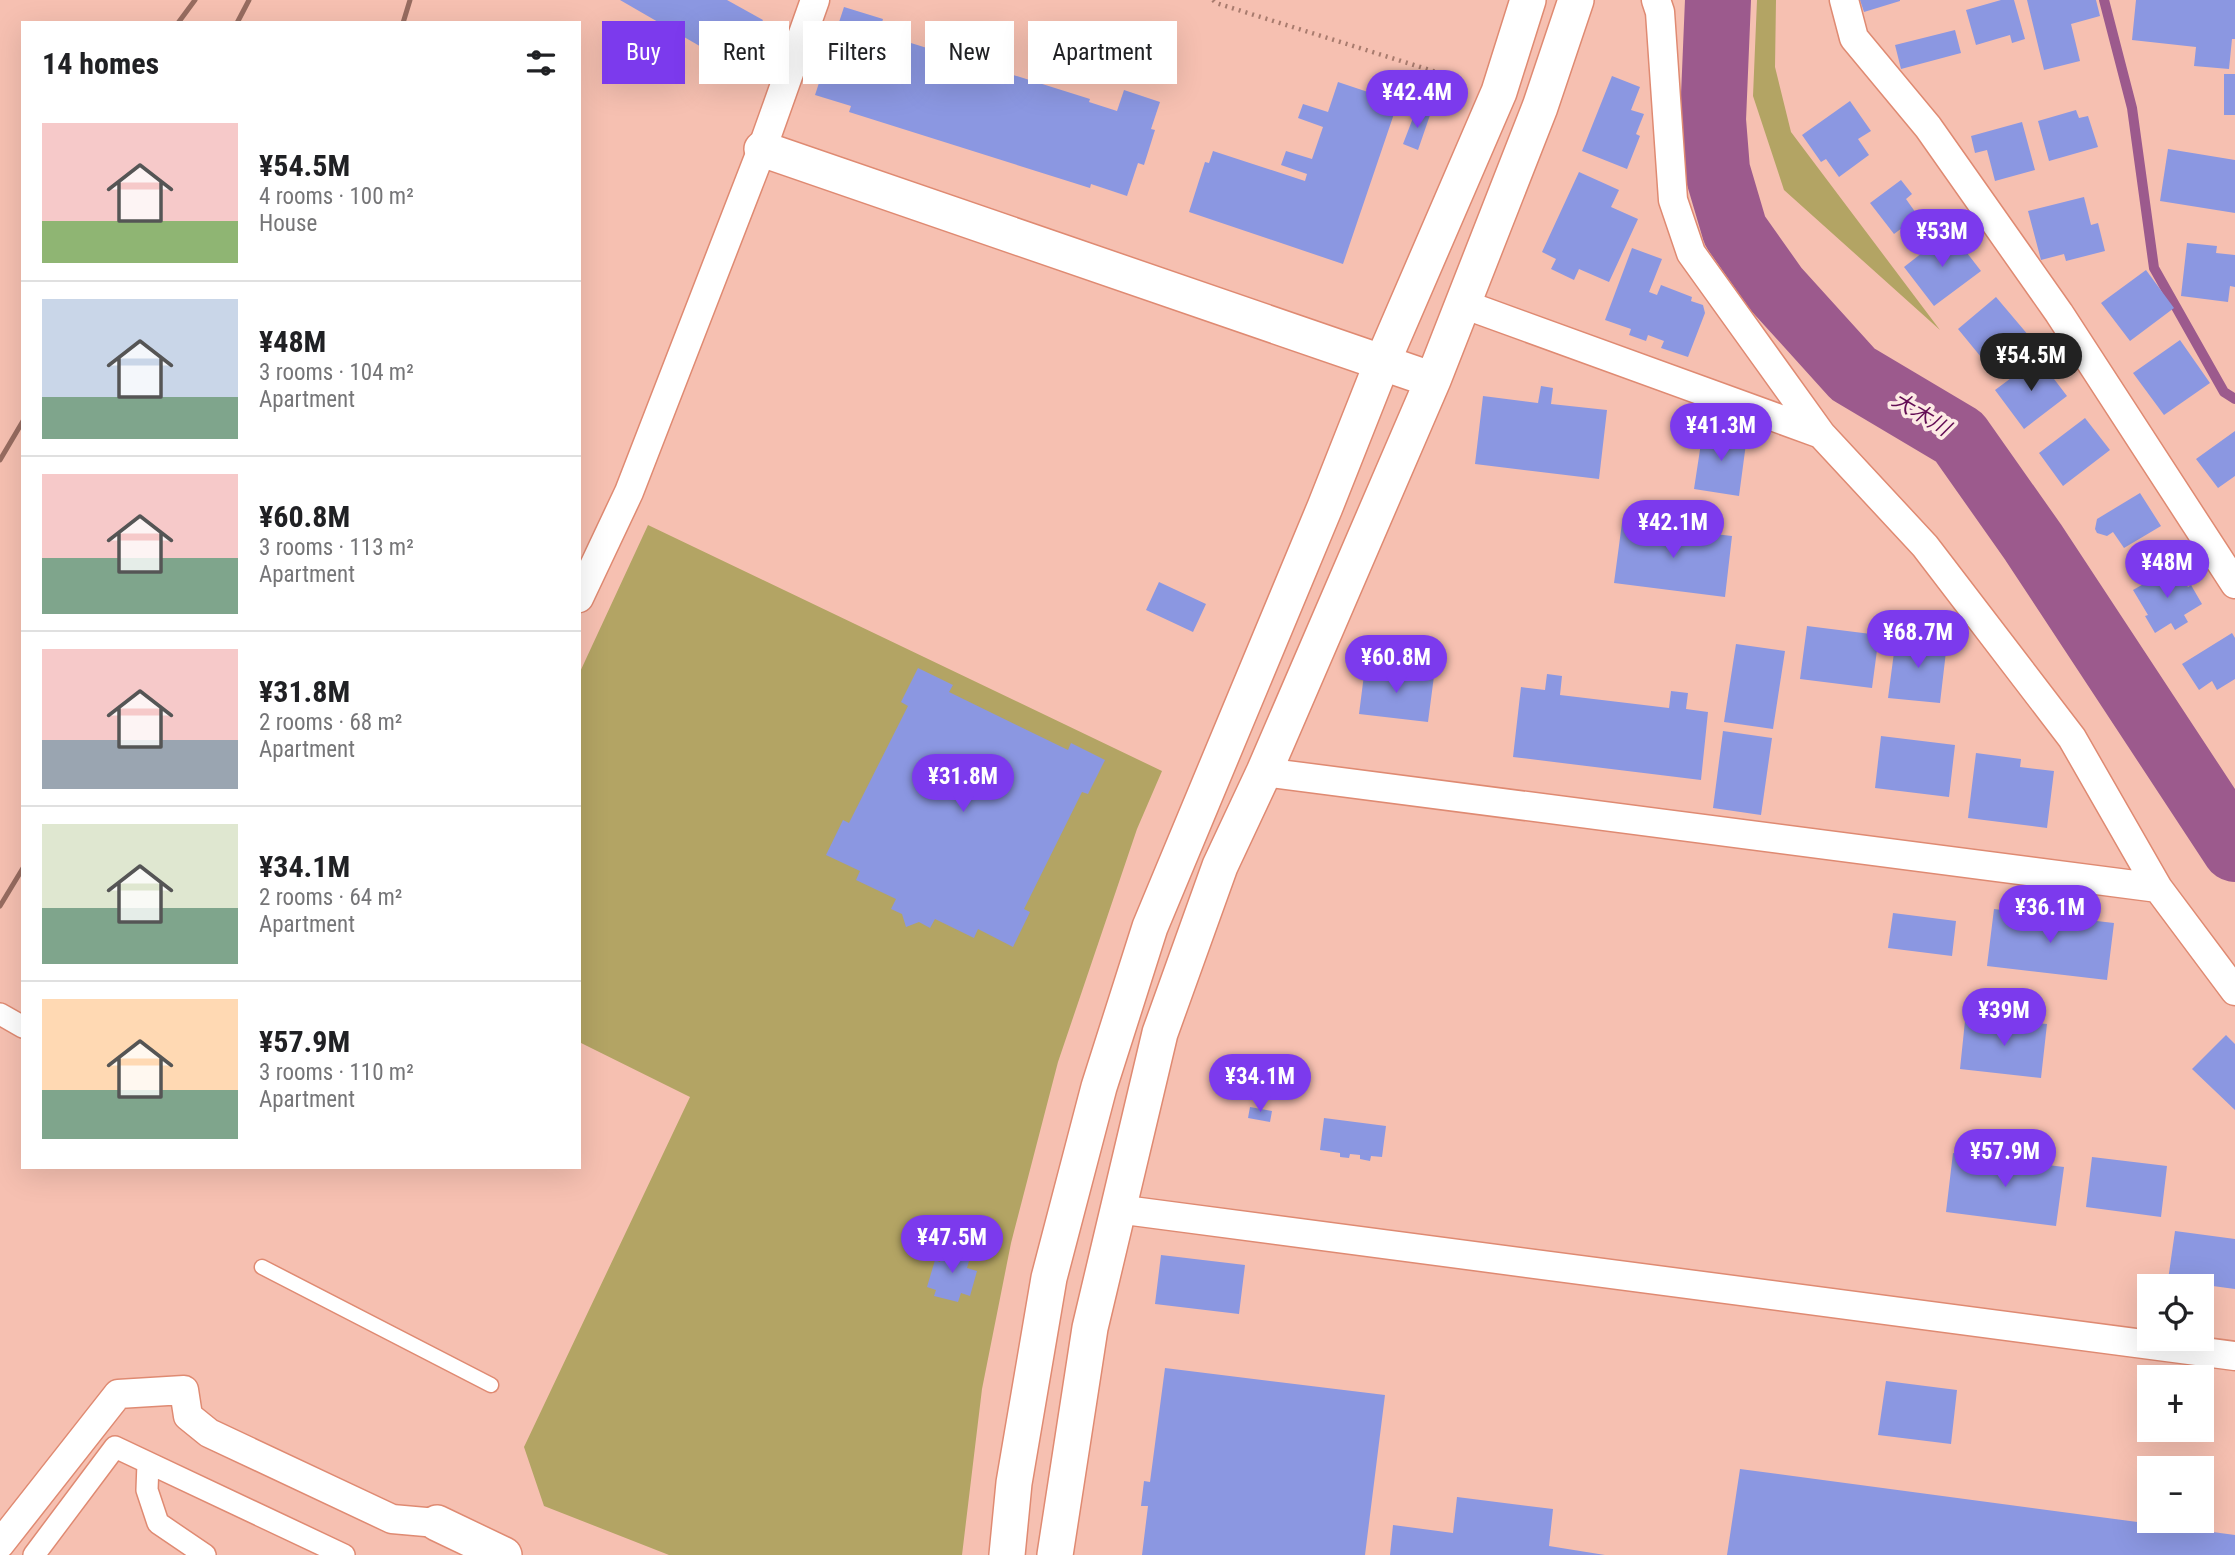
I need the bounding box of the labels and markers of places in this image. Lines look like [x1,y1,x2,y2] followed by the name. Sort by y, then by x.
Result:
[1360,71,1474,130] pin: ¥42.4M
[1901,210,1983,269] pin: ¥53M
[1974,334,2088,393] pin: ¥54.5M
[1664,404,1778,463] pin: ¥41.3M
[1616,500,1730,560] pin: ¥42.1M
[2126,540,2208,600] pin: ¥48M
[1861,610,1975,670] pin: ¥68.7M
[1339,636,1453,695] pin: ¥60.8M
[906,754,1020,814] pin: ¥31.8M
[1993,886,2107,945] pin: ¥36.1M
[1963,988,2045,1048] pin: ¥39M
[1203,1054,1317,1114] pin: ¥34.1M
[1948,1130,2062,1189] pin: ¥57.9M
[895,1216,1009,1275] pin: ¥47.5M

